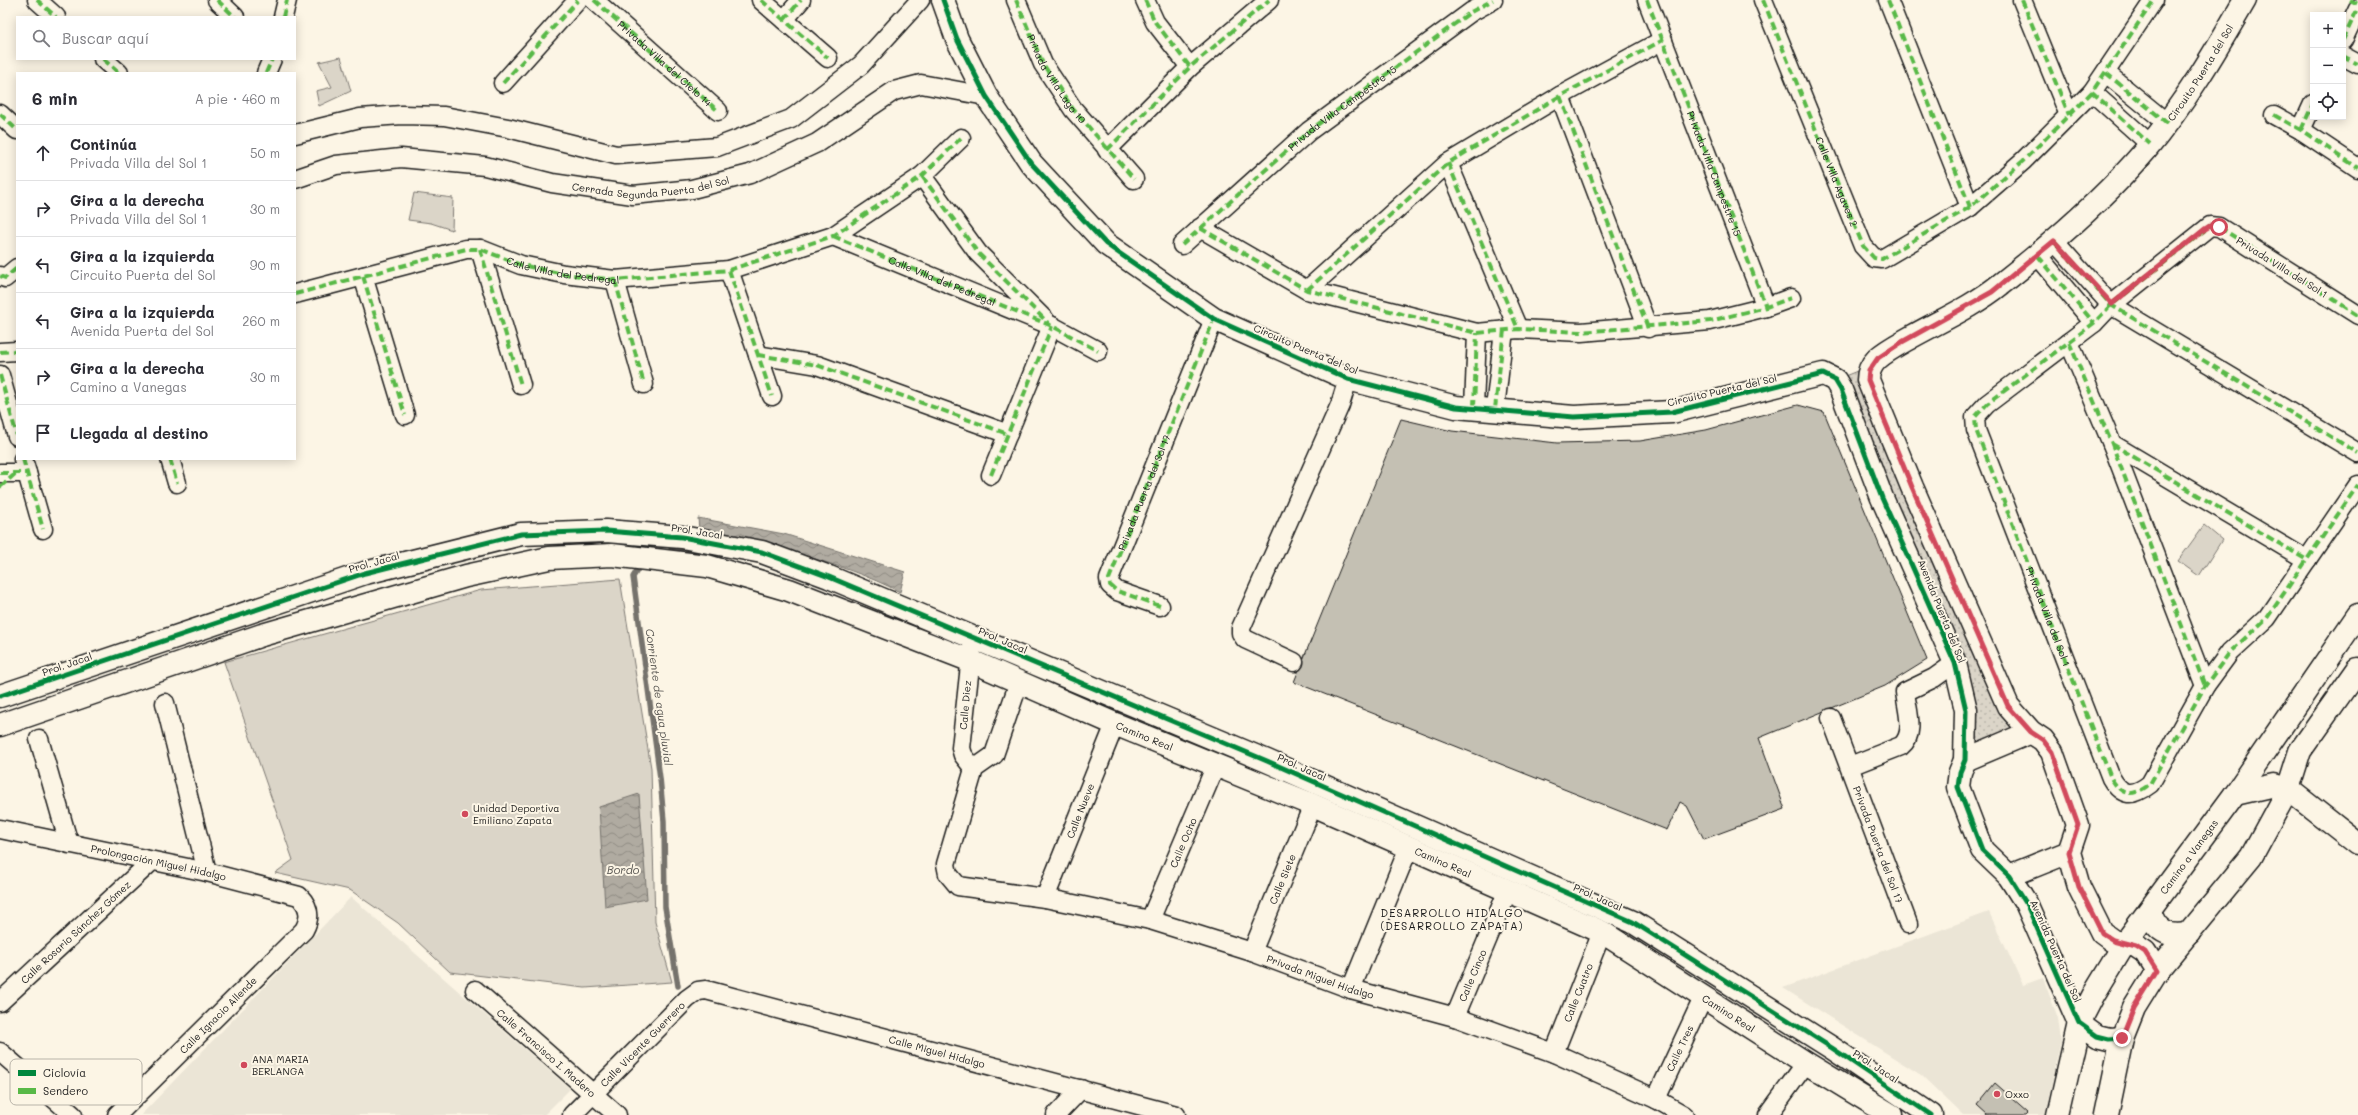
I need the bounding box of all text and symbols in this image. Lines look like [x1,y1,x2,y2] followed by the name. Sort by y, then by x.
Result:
[2310,12,2346,120] map controls
[2310,12,2346,48] button: +
[16,16,296,60] search box
[615,17,715,109] street label: Privada Villa del Cielo 14
[2164,22,2236,124] street label: Circuito Puerta del Sol
[30,27,52,49] icon: search
[62,28,149,48] text: Buscar aquí
[1024,32,1089,126] street label: Privada Villa Lago 10
[2310,48,2346,84] button: −
[1285,62,1399,154] street label: Privada Villa Campestre 15
[2310,84,2346,120] button: locate
[32,87,77,109] text: 6 min
[195,90,280,107] text: A pie · 460 m
[1684,109,1745,238] street label: Privada Villa Campestre 15
[70,134,137,154] text: Continúa
[1812,135,1861,229] street label: Calle Villa Agaves 2
[32,142,54,164] icon: ahead
[250,144,280,161] text: 50 m
[70,154,207,171] text: Privada Villa del Sol 1
[571,173,731,202] street label: Cerrada Segunda Puerta del Sol
[70,190,204,210] text: Gira a la derecha
[32,198,54,220] icon: right
[250,200,280,217] text: 30 m
[70,210,207,227] text: Privada Villa del Sol 1
[2210,218,2228,236] route start
[2234,233,2330,301] street label: Privada Villa del Sol 1
[70,246,215,266] text: Gira a la izquierda
[504,253,620,287] street label: Calle Villa del Pedregal
[887,253,998,309] street label: Calle Villa del Pedregal
[32,254,54,276] icon: left
[250,256,280,273] text: 90 m
[70,266,216,283] text: Circuito Puerta del Sol
[70,302,215,322] text: Gira a la izquierda
[32,310,54,332] icon: left
[242,312,280,329] text: 260 m
[1252,321,1360,377] street label: Circuito Puerta del Sol
[70,322,214,339] text: Avenida Puerta del Sol
[70,358,204,378] text: Gira a la derecha
[32,366,54,388] icon: right
[250,368,280,385] text: 30 m
[1666,371,1778,409] street label: Circuito Puerta del Sol
[70,378,187,395] text: Camino a Vanegas
[32,422,54,444] icon: arrive
[70,423,208,443] text: Llegada al destino
[1114,432,1174,553] street label: Privada Puerta del Sol 17
[670,520,724,542] street label: Prol. Jacal
[347,548,401,576] street label: Prol. Jacal
[1915,557,1969,665] street label: Avenida Puerta del Sol
[2023,565,2074,668] street label: Privada Villa del Sol 1
[976,623,1030,657] street label: Prol. Jacal
[642,627,677,767] water label: Corriente de agua pluvial
[40,649,94,679] street label: Prol. Jacal
[956,679,974,730] street label: Calle Diez
[1114,718,1175,754] street label: Camino Real
[1275,750,1329,784] street label: Prol. Jacal
[1063,781,1097,840] street label: Calle Nueve
[1850,784,1907,905] street label: Privada Puerta del Sol 17
[473,801,560,827] place label: Unidad Deportiva Emiliano Zapata
[460,809,470,819] marker: Unidad Deportiva Emiliano Zapata
[1166,815,1200,870] street label: Calle Ocho
[2156,816,2221,897] street label: Camino a Vanegas
[90,841,228,884] street label: Prolongación Miguel Hidalgo
[1413,844,1474,881] street label: Camino Real
[1266,852,1299,906] street label: Calle Siete
[607,862,640,877] water label: Bordo
[17,877,134,987] street label: Calle Rosario Sánchez Gómez
[1571,880,1625,914] street label: Prol. Jacal
[2027,898,2085,1004] street label: Avenida Puerta del Sol
[1381,905,1523,933] district label: DESARROLLO HIDALGO (DESARROLLO ZAPATA)
[1455,947,1489,1004] street label: Calle Cinco
[1265,951,1375,1002] street label: Privada Miguel Hidalgo
[1560,961,1596,1024] street label: Calle Cuatro
[176,973,260,1057] street label: Calle Ignacio Allende
[1699,991,1758,1035] street label: Camino Real
[597,998,688,1090] street label: Calle Vicente Guerrero
[494,1005,599,1100] street label: Calle Francisco I. Madero
[1663,1023,1697,1074] street label: Calle Tres
[2113,1029,2131,1047] route end
[887,1032,987,1071] street label: Calle Miguel Hidalgo
[1850,1046,1902,1086] street label: Prol. Jacal
[252,1052,309,1078] place label: ANA MARIA BERLANGA
[10,1059,142,1105] legend
[239,1060,249,1070] marker: ANA MARIA BERLANGA
[43,1065,86,1080] text: Ciclovía
[43,1083,88,1098] text: Sendero
[2005,1087,2029,1101] place label: Oxxo
[1992,1089,2002,1099] marker: Oxxo

